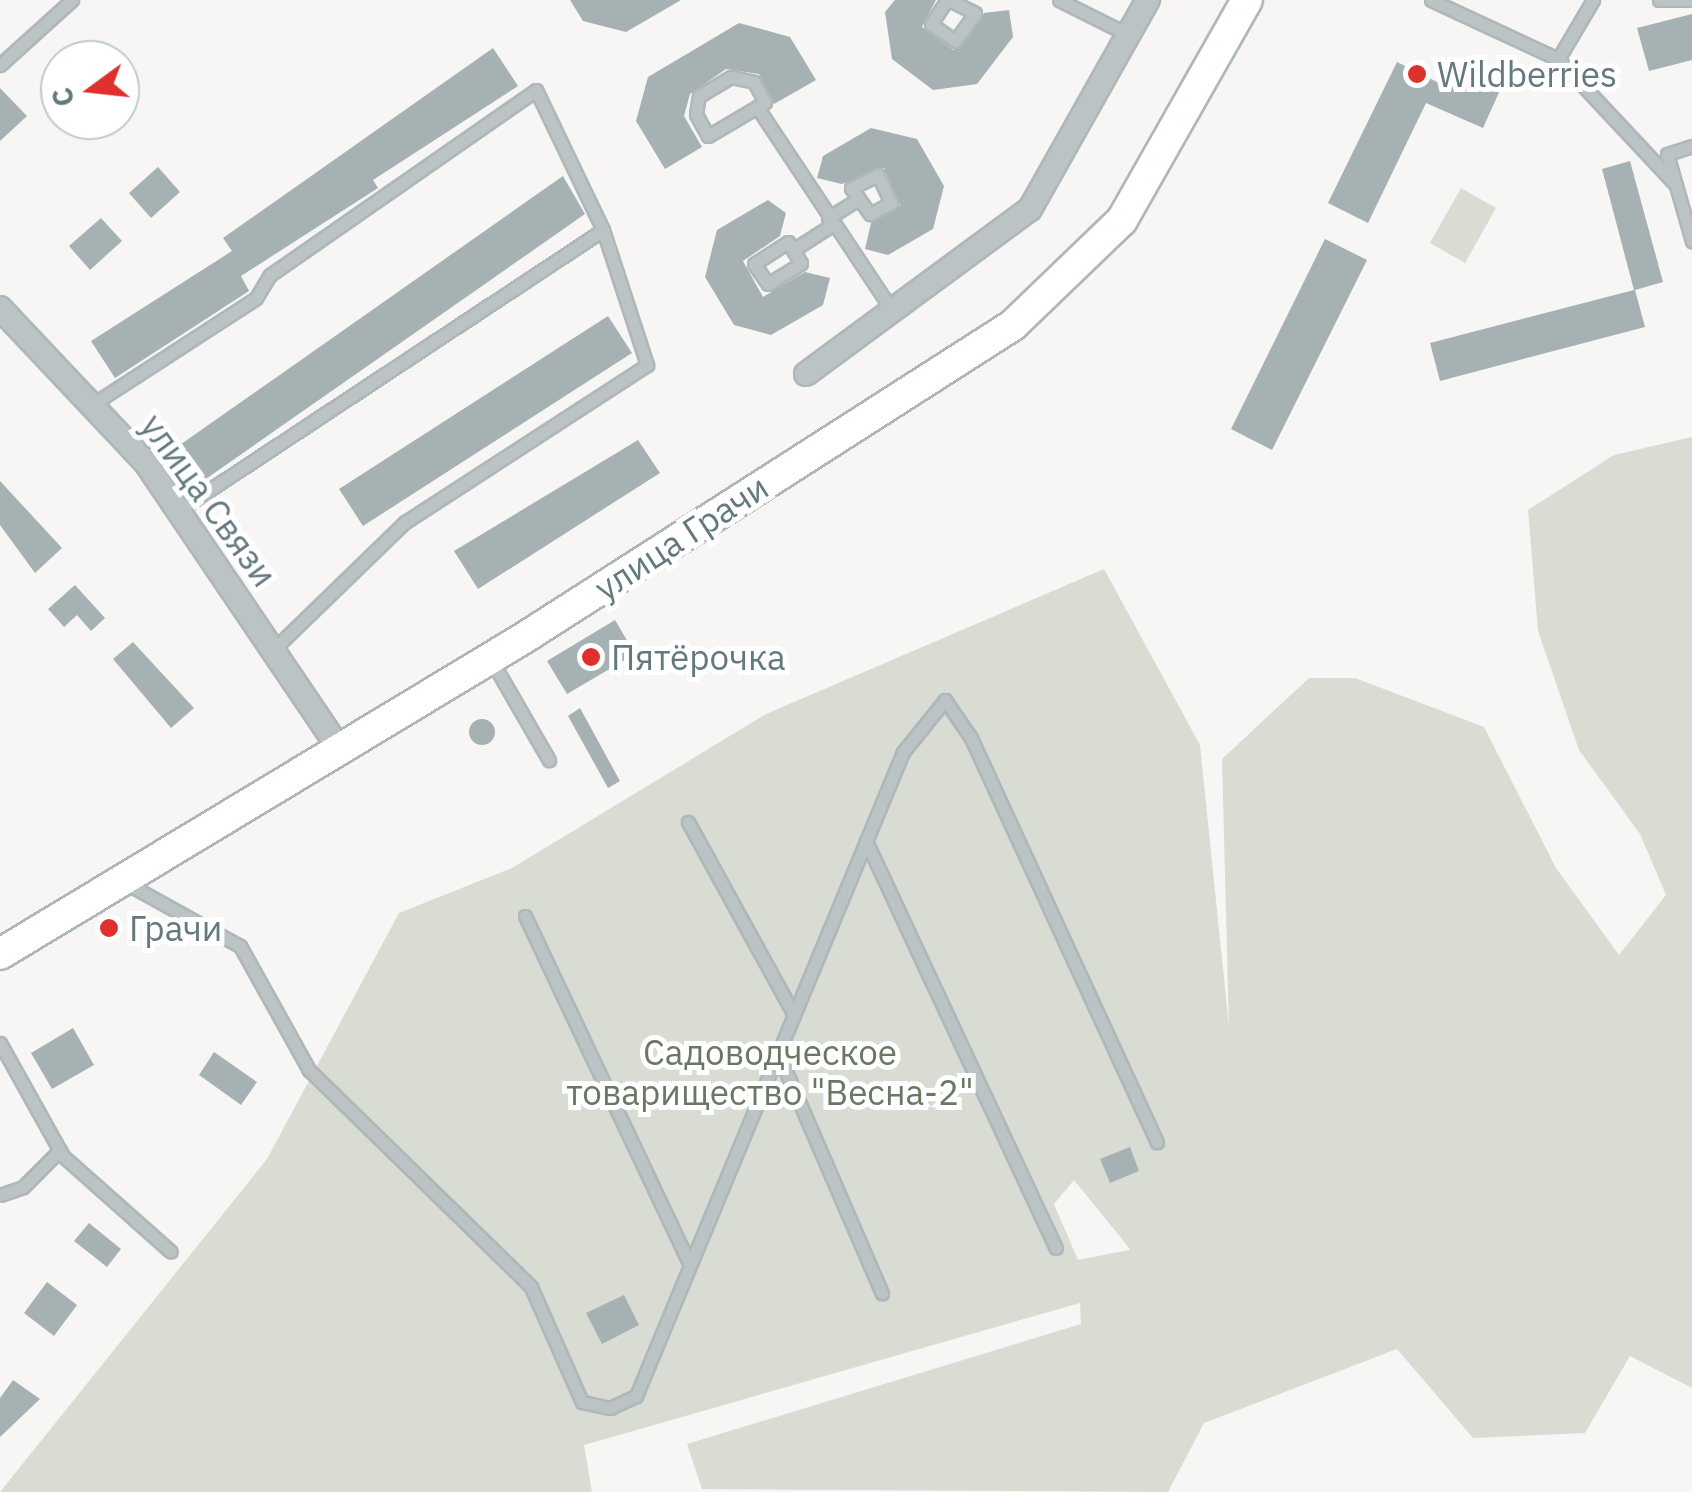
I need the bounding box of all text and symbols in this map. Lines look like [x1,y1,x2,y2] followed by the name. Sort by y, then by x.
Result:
[40,40,140,140] north arrow
[1437,53,1617,95] place label: Wildberries
[1406,63,1428,85] marker: Wildberries
[42,84,83,111] text: С
[132,405,286,595] street label: улица Связи
[586,465,776,609] street label: улица Грачи
[611,636,786,678] place label: Пятёрочка
[580,646,602,668] marker: Пятёрочка
[129,907,222,949] place label: Грачи
[98,917,120,939] marker: Грачи
[566,1031,974,1113] park label: Садоводческое товарищество "Весна-2"

